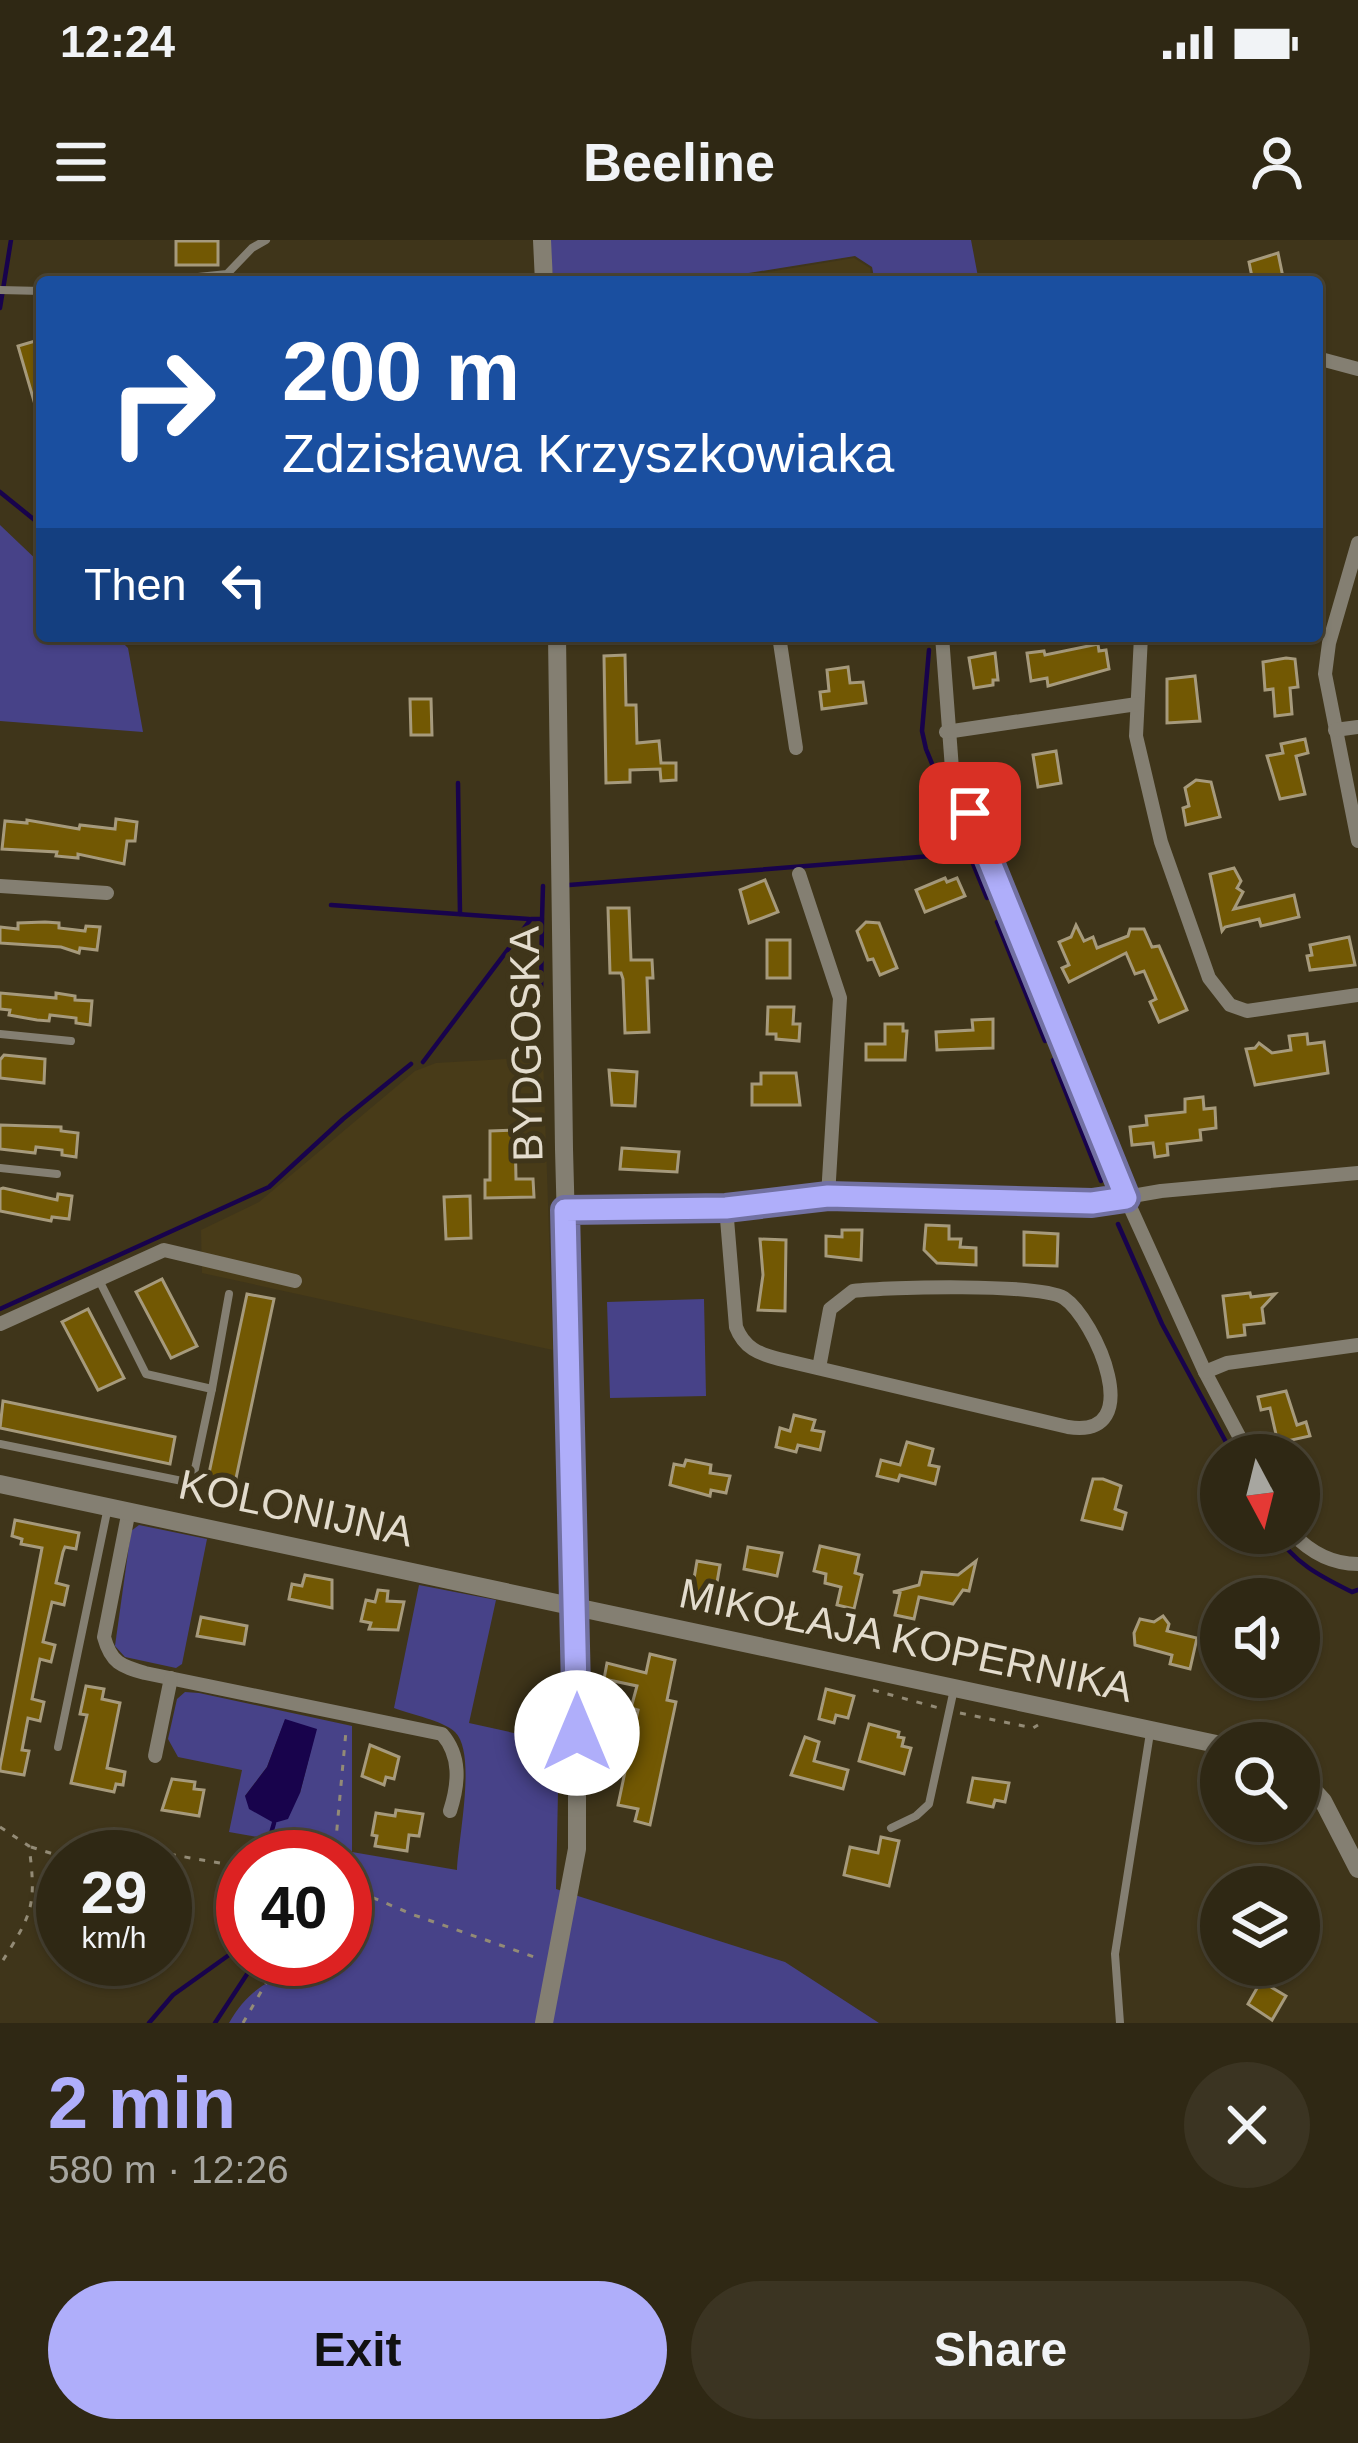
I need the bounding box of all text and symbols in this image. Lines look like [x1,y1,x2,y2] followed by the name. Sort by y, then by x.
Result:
[60,16,175,67] text: 12:24
[48,129,114,195] icon: menu
[1244,129,1310,195] icon: person
[583,132,775,192] text: Beeline
[84,324,240,480] icon: right
[282,324,520,418] text: 200 m
[282,423,894,483] text: Zdzisława Krzyszkowiaka
[211,552,277,618] icon: left
[84,559,187,610] text: Then
[919,762,1021,864] pin
[937,780,1003,846] icon: arrive
[500,926,552,1162] street label: BYDGOSKA
[1200,1434,1320,1554] north arrow
[1200,1434,1320,1986] map controls
[175,1460,417,1556] street label: KOLONIJNA
[675,1569,1137,1711] street label: MIKOŁAJA KOPERNIKA
[1200,1578,1320,1698] button: sound
[514,1670,640,1796] position arrow
[1200,1722,1320,1842] button: search
[216,1830,372,1986] speed limit sign: 40
[81,1859,147,1926] text: 29
[1200,1866,1320,1986] button: layers
[81,1921,147,1954] text: km/h
[1184,2062,1310,2188] button: close
[48,2063,236,2143] text: 2 min
[48,2148,289,2191] text: 580 m · 12:26
[48,2281,667,2419] button: Exit
[691,2281,1310,2419] button: Share

